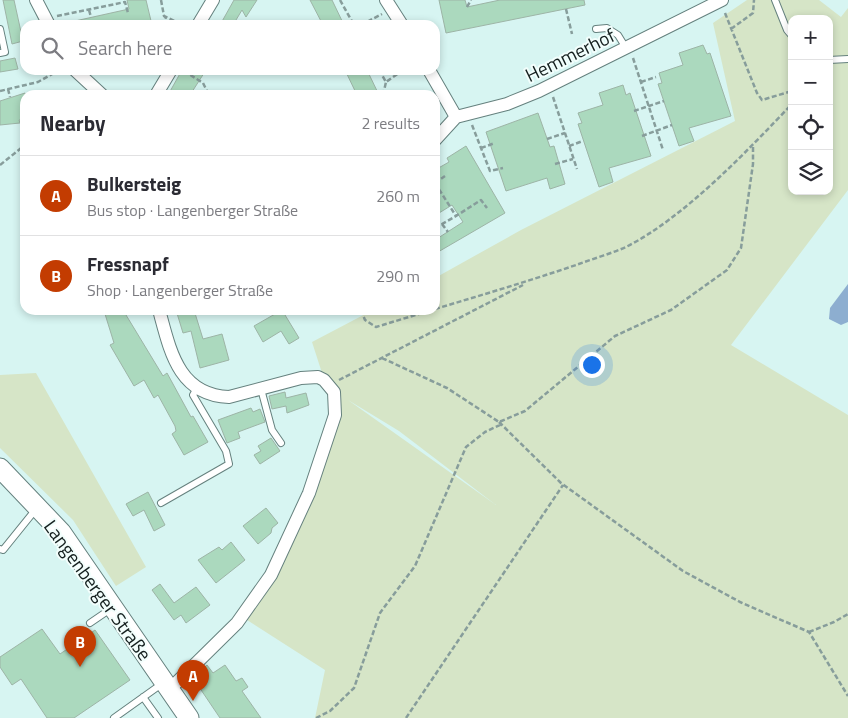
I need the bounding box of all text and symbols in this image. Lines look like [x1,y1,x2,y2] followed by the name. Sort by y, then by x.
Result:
[788,15,833,195] map controls
[788,15,833,60] button: +
[20,20,440,75] search box
[520,20,620,89] street label: Hemmerhof
[78,33,172,62] text: Search here
[38,34,66,62] icon: search
[788,60,833,105] button: −
[788,105,833,150] button: locate
[40,107,105,139] text: Nearby
[361,111,420,135] text: 2 results
[788,150,833,195] button: layers
[87,169,181,198] text: Bulkersteig
[51,184,61,208] text: A
[376,184,420,208] text: 260 m
[87,198,298,222] text: Bus stop · Langenberger Straße
[87,249,169,278] text: Fressnapf
[51,264,61,288] text: B
[376,264,420,288] text: 290 m
[87,278,273,302] text: Shop · Langenberger Straße
[579,352,605,378] your location
[37,513,159,666] street label: Langenberger Straße
[64,626,96,667] pin: B
[177,660,209,701] pin: A

